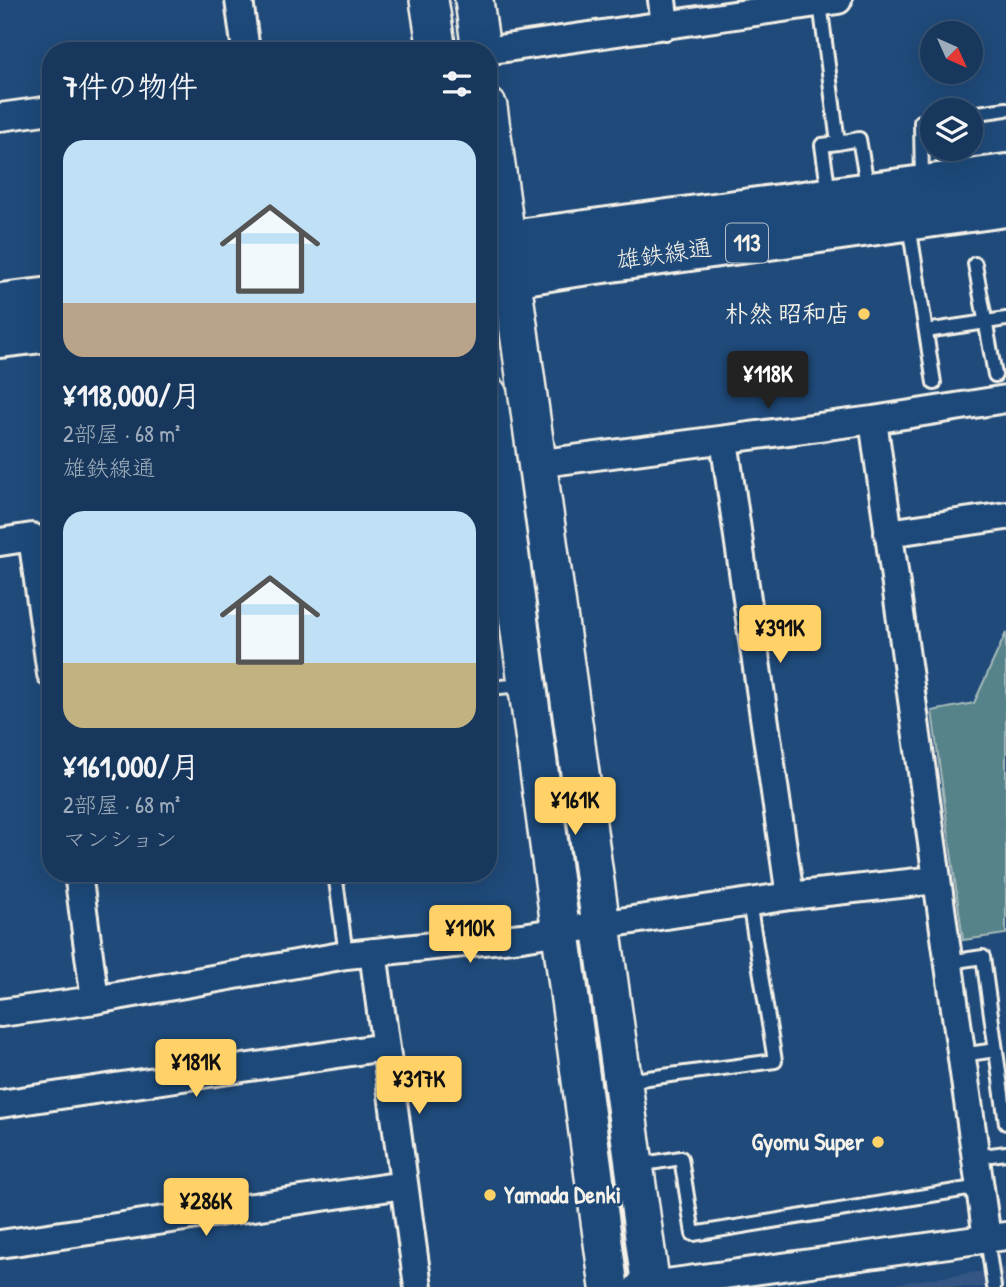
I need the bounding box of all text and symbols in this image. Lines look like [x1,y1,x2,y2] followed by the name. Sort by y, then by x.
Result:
[920,21,984,84] north arrow
[920,21,983,161] map controls
[438,65,476,103] icon: filters
[63,66,198,106] text: 7件の物件
[920,98,983,161] button: layers
[207,186,333,312] icon: home
[726,224,768,262] road number: 113
[614,230,714,276] street label: 雄鉄線通
[724,297,850,329] place label: 朴然 昭和店
[856,306,872,322] marker: 朴然 昭和店
[719,352,817,411] pin: ¥118K
[743,358,793,389] text: ¥118K
[63,375,201,415] text: ¥118,000/月
[63,418,180,449] text: 2部屋 · 68 m²
[63,452,155,483] text: 雄鉄線通
[207,557,333,683] icon: home
[731,606,829,665] pin: ¥391K
[755,612,805,643] text: ¥391K
[63,746,200,786] text: ¥161,000/月
[526,778,624,837] pin: ¥161K
[551,784,599,815] text: ¥161K
[63,789,180,820] text: 2部屋 · 68 m²
[63,823,177,854] text: マンション
[421,906,519,965] pin: ¥110K
[445,912,495,943] text: ¥110K
[147,1040,245,1099] pin: ¥181K
[171,1046,221,1077] text: ¥181K
[370,1056,468,1116] pin: ¥317K
[393,1063,445,1094] text: ¥317K
[752,1125,865,1158] place label: Gyomu Super
[870,1134,886,1150] marker: Gyomu Super
[157,1178,255,1238] pin: ¥286K
[504,1178,621,1210] place label: Yamada Denki
[180,1185,232,1216] text: ¥286K
[482,1187,498,1203] marker: Yamada Denki

